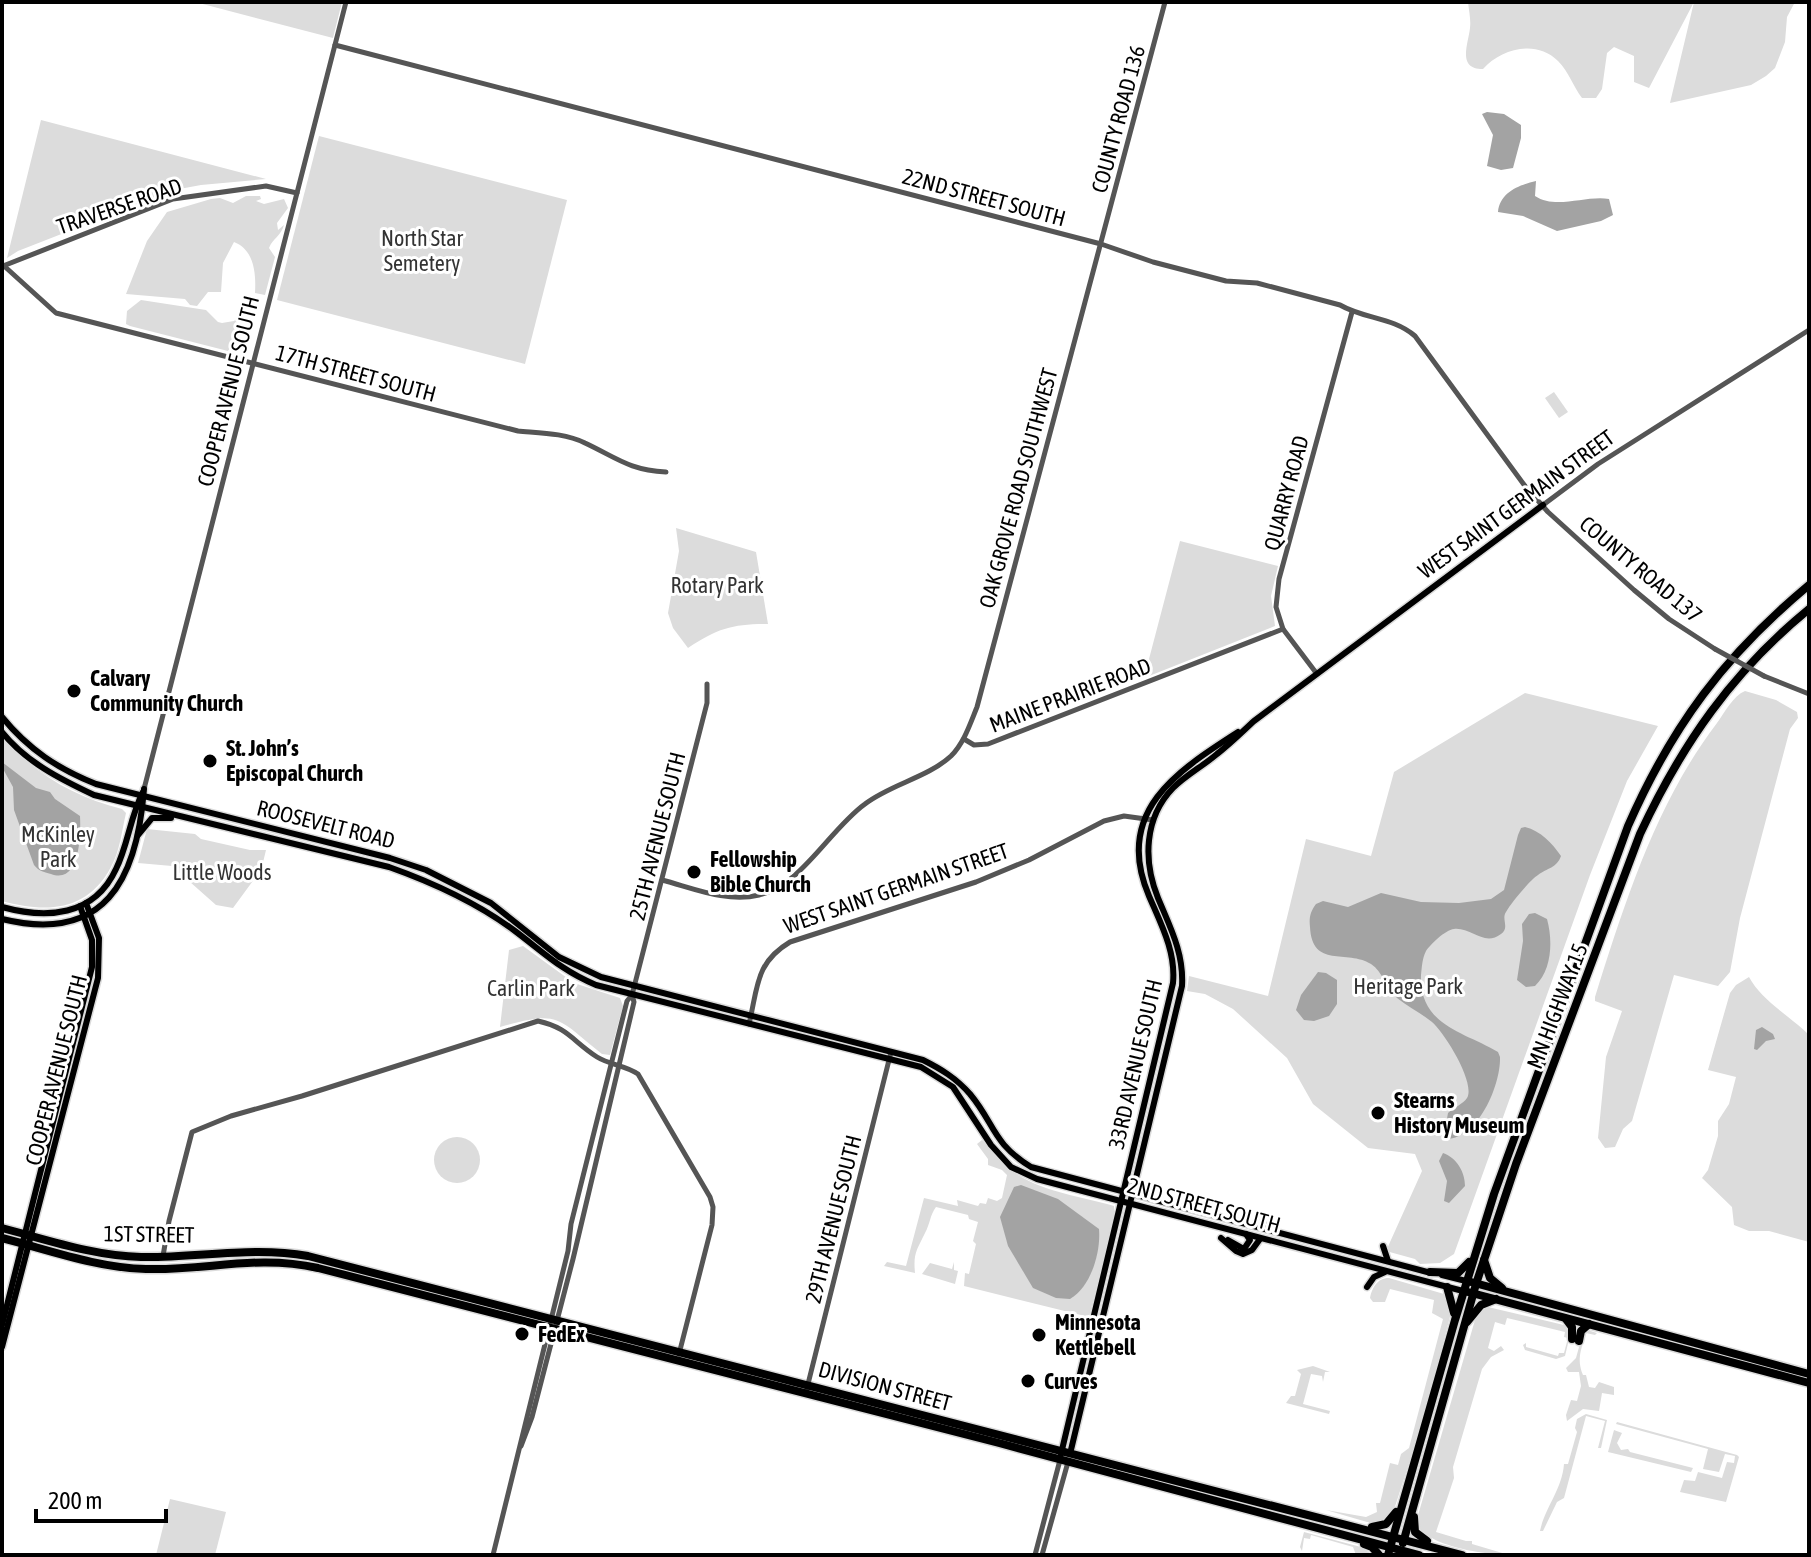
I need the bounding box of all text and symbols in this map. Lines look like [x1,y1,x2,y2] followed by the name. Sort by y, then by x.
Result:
[1086,42,1150,196] street label: COUNTY ROAD 136
[900,163,1068,231] street label: 22ND STREET SOUTH
[53,172,185,240] street label: TRAVERSE ROAD
[381,225,463,276] park label: North Star Semetery
[192,293,264,489] street label: COOPER AVENUE SOUTH
[273,339,439,407] street label: 17TH STREET SOUTH
[973,365,1063,611] street label: OAK GROVE ROAD SOUTHWEST
[1413,424,1619,584] street label: WEST SAINT GERMAIN STREET
[1258,433,1314,553] street label: QUARRY ROAD
[1575,510,1707,628] street label: COUNTY ROAD 137
[670,572,764,598] park label: Rotary Park
[986,652,1154,738] street label: MAINE PRAIRIE ROAD
[90,665,243,716] place label: Calvary Community Church
[65,682,83,700] marker: Calvary Community Church
[226,735,363,786] place label: St. John’s Episcopal Church
[624,749,690,923] street label: 25TH AVENUE SOUTH
[201,752,219,770] marker: St. John’s Episcopal Church
[254,794,398,854] street label: ROOSEVELT ROAD
[21,821,95,872] park label: McKinley Park
[780,837,1012,939] street label: WEST SAINT GERMAIN STREET
[710,846,811,897] place label: Fellowship Bible Church
[172,859,272,885] park label: Little Woods
[685,863,703,881] marker: Fellowship Bible Church
[1521,940,1593,1072] street label: MN HIGHWAY 15
[20,972,92,1168] street label: COOPER AVENUE SOUTH
[1353,973,1463,999] park label: Heritage Park
[487,975,575,1001] park label: Carlin Park
[1103,977,1167,1151] street label: 33RD AVENUE SOUTH
[1394,1087,1524,1138] place label: Stearns History Museum
[1369,1104,1387,1122] marker: Stearns History Museum
[800,1132,866,1306] street label: 29TH AVENUE SOUTH
[1125,1172,1283,1238] street label: 2ND STREET SOUTH
[103,1220,195,1248] street label: 1ST STREET
[1055,1309,1141,1360] place label: Minnesota Kettlebell
[538,1321,585,1347] place label: FedEx
[513,1325,531,1343] marker: FedEx
[1030,1326,1048,1344] marker: Minnesota Kettlebell
[816,1356,955,1416] street label: DIVISION STREET
[1044,1368,1098,1394] place label: Curves
[1019,1372,1037,1390] marker: Curves
[36,1473,166,1523] scale bar
[48,1487,102,1514] text: 200 m

